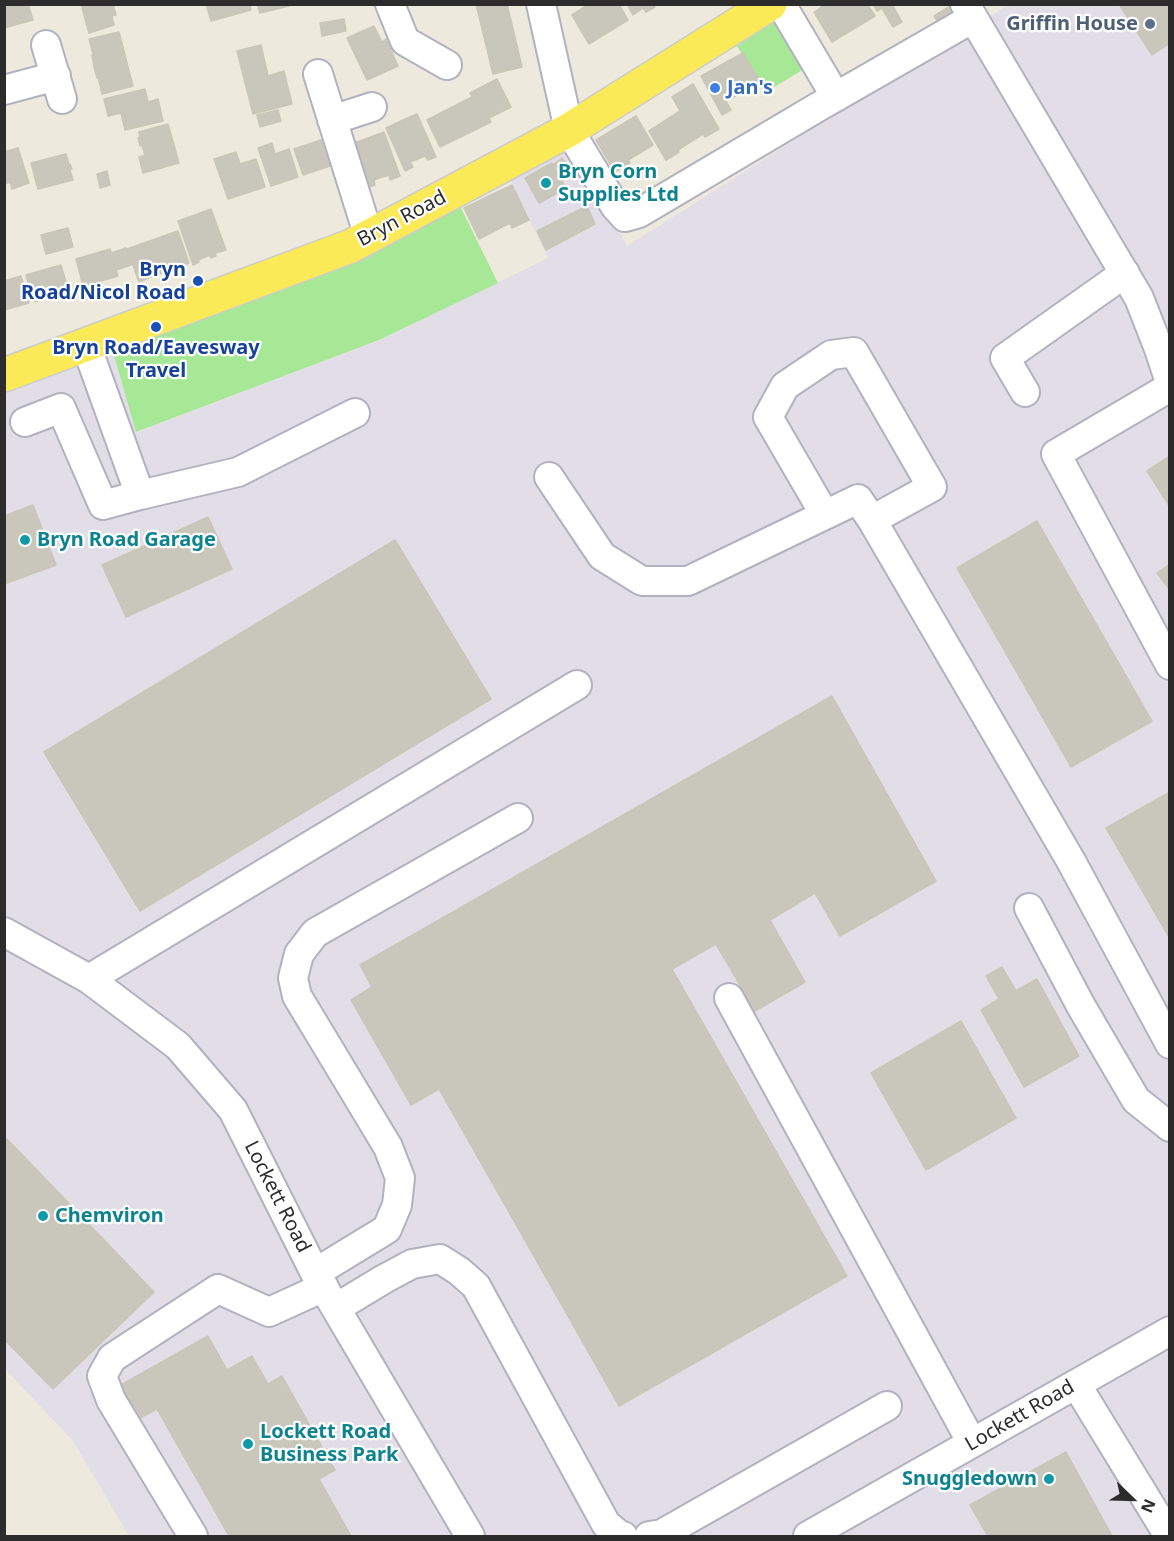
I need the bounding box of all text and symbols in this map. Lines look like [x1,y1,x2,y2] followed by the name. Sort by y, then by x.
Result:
[1006,12,1138,36] place label: Griffin House
[1143,17,1157,31] marker: Griffin House
[727,76,773,100] place label: Jan's
[708,81,722,95] marker: Jan's
[558,160,679,207] place label: Bryn Corn Supplies Ltd
[539,176,553,190] marker: Bryn Corn Supplies Ltd
[354,186,450,252] street label: Bryn Road
[21,258,186,305] place label: Bryn Road/Nicol Road
[191,274,205,288] marker: Bryn Road/Nicol Road
[149,320,163,334] marker: Bryn Road/Eavesway Travel
[52,336,260,383] place label: Bryn Road/Eavesway Travel
[37,528,216,552] place label: Bryn Road Garage
[18,533,32,547] marker: Bryn Road Garage
[239,1137,315,1257] street label: Lockett Road
[55,1204,164,1228] place label: Chemviron
[36,1209,50,1223] marker: Chemviron
[961,1375,1079,1457] street label: Lockett Road
[260,1420,398,1467] place label: Lockett Road Business Park
[241,1437,255,1451] marker: Lockett Road Business Park
[902,1467,1037,1491] place label: Snuggledown
[1102,1469,1162,1529] north arrow
[1042,1472,1056,1486] marker: Snuggledown
[1136,1496,1161,1516] text: N

